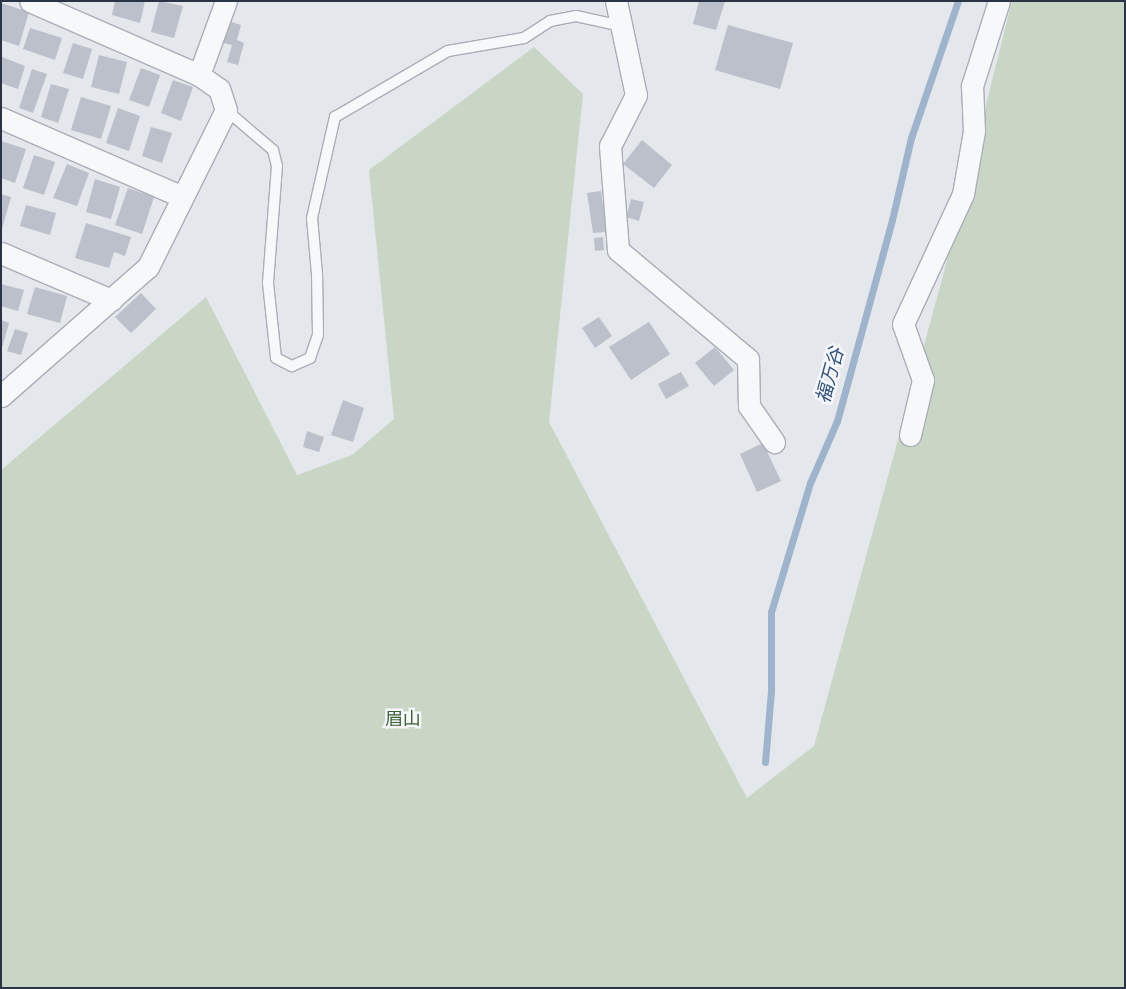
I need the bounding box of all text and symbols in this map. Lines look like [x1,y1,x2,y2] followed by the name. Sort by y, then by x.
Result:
[814,346,850,406] water label: 福万谷
[385,710,421,732] park label: 眉山

